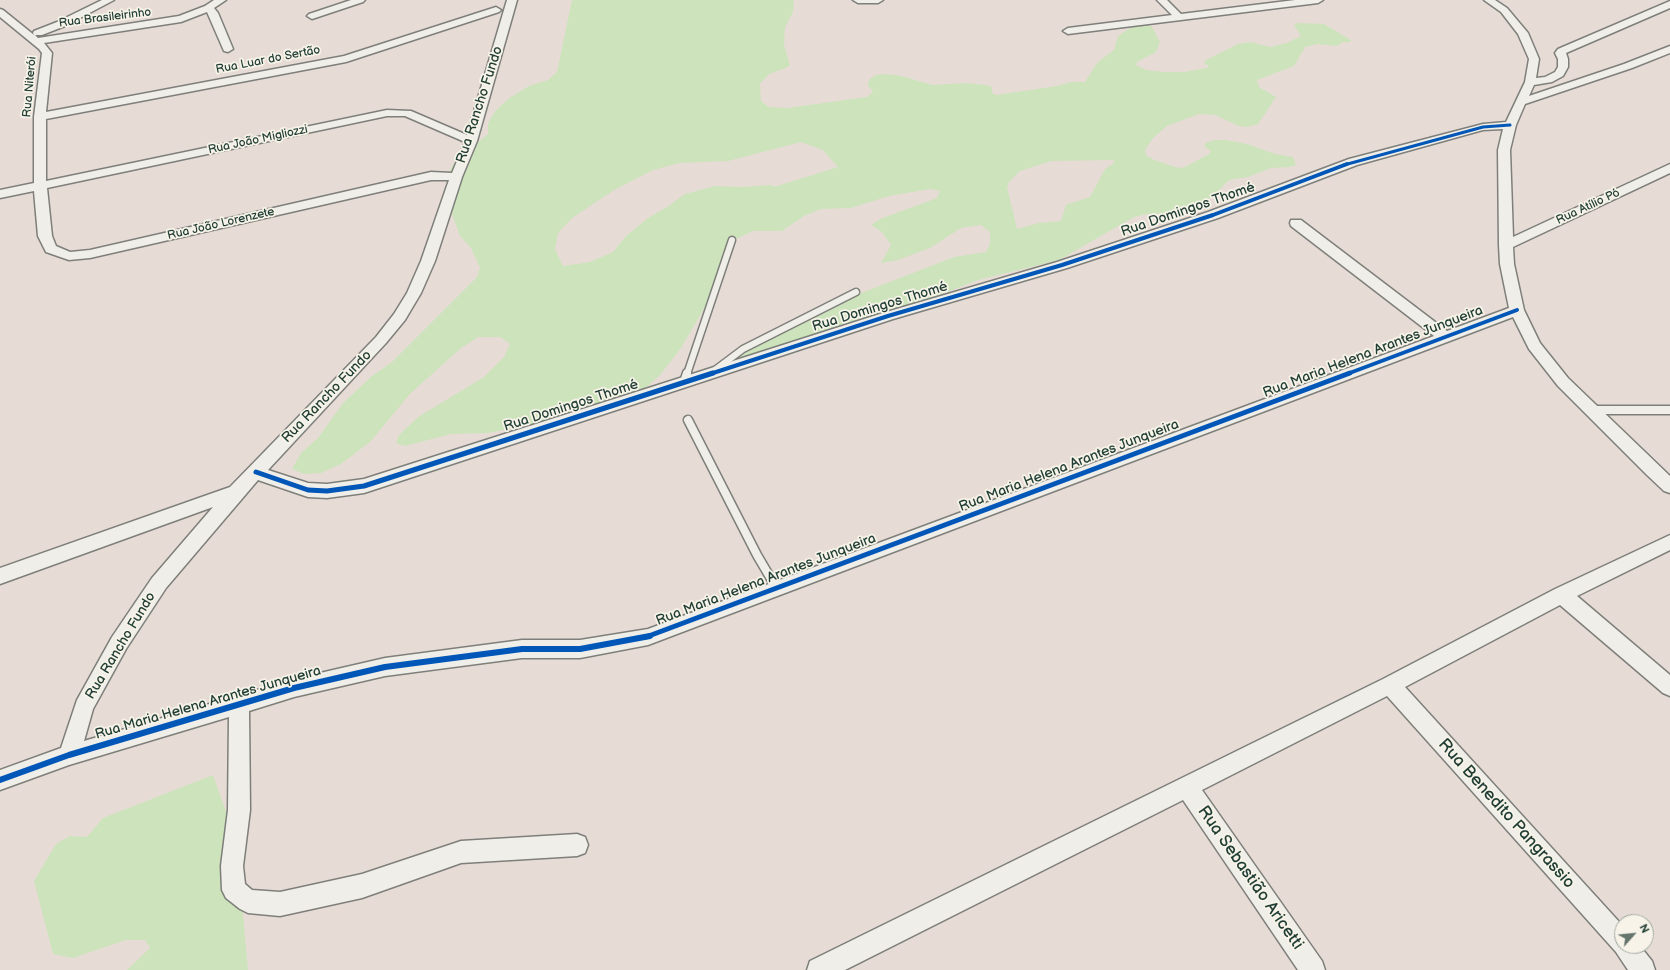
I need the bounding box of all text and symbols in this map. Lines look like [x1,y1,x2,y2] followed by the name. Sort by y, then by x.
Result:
[58,5,152,31] street label: Rua Brasileirinho
[215,43,321,77] street label: Rua Luar do Sertão
[453,44,507,166] street label: Rua Rancho Fundo
[20,56,40,118] street label: Rua Niterói
[207,122,309,158] street label: Rua João Migliozzi
[1119,179,1257,241] street label: Rua Domingos Thomé
[1554,186,1622,228] street label: Rua Atílio Pó
[166,205,276,243] street label: Rua João Lorenzete
[810,278,950,336] street label: Rua Domingos Thomé
[1261,302,1485,402] street label: Rua Maria Helena Arantes Junqueira
[279,347,375,447] street label: Rua Rancho Fundo
[502,376,640,436] street label: Rua Domingos Thomé
[957,416,1181,516] street label: Rua Maria Helena Arantes Junqueira
[654,530,878,630] street label: Rua Maria Helena Arantes Junqueira
[82,589,160,703] street label: Rua Rancho Fundo
[93,663,323,743] street label: Rua Maria Helena Arantes Junqueira
[1433,735,1579,893] street label: Rua Benedito Pangrassio
[1193,802,1307,954] street label: Rua Sebastião Aricetti
[1614,914,1654,954] north arrow
[1637,922,1652,935] text: N

